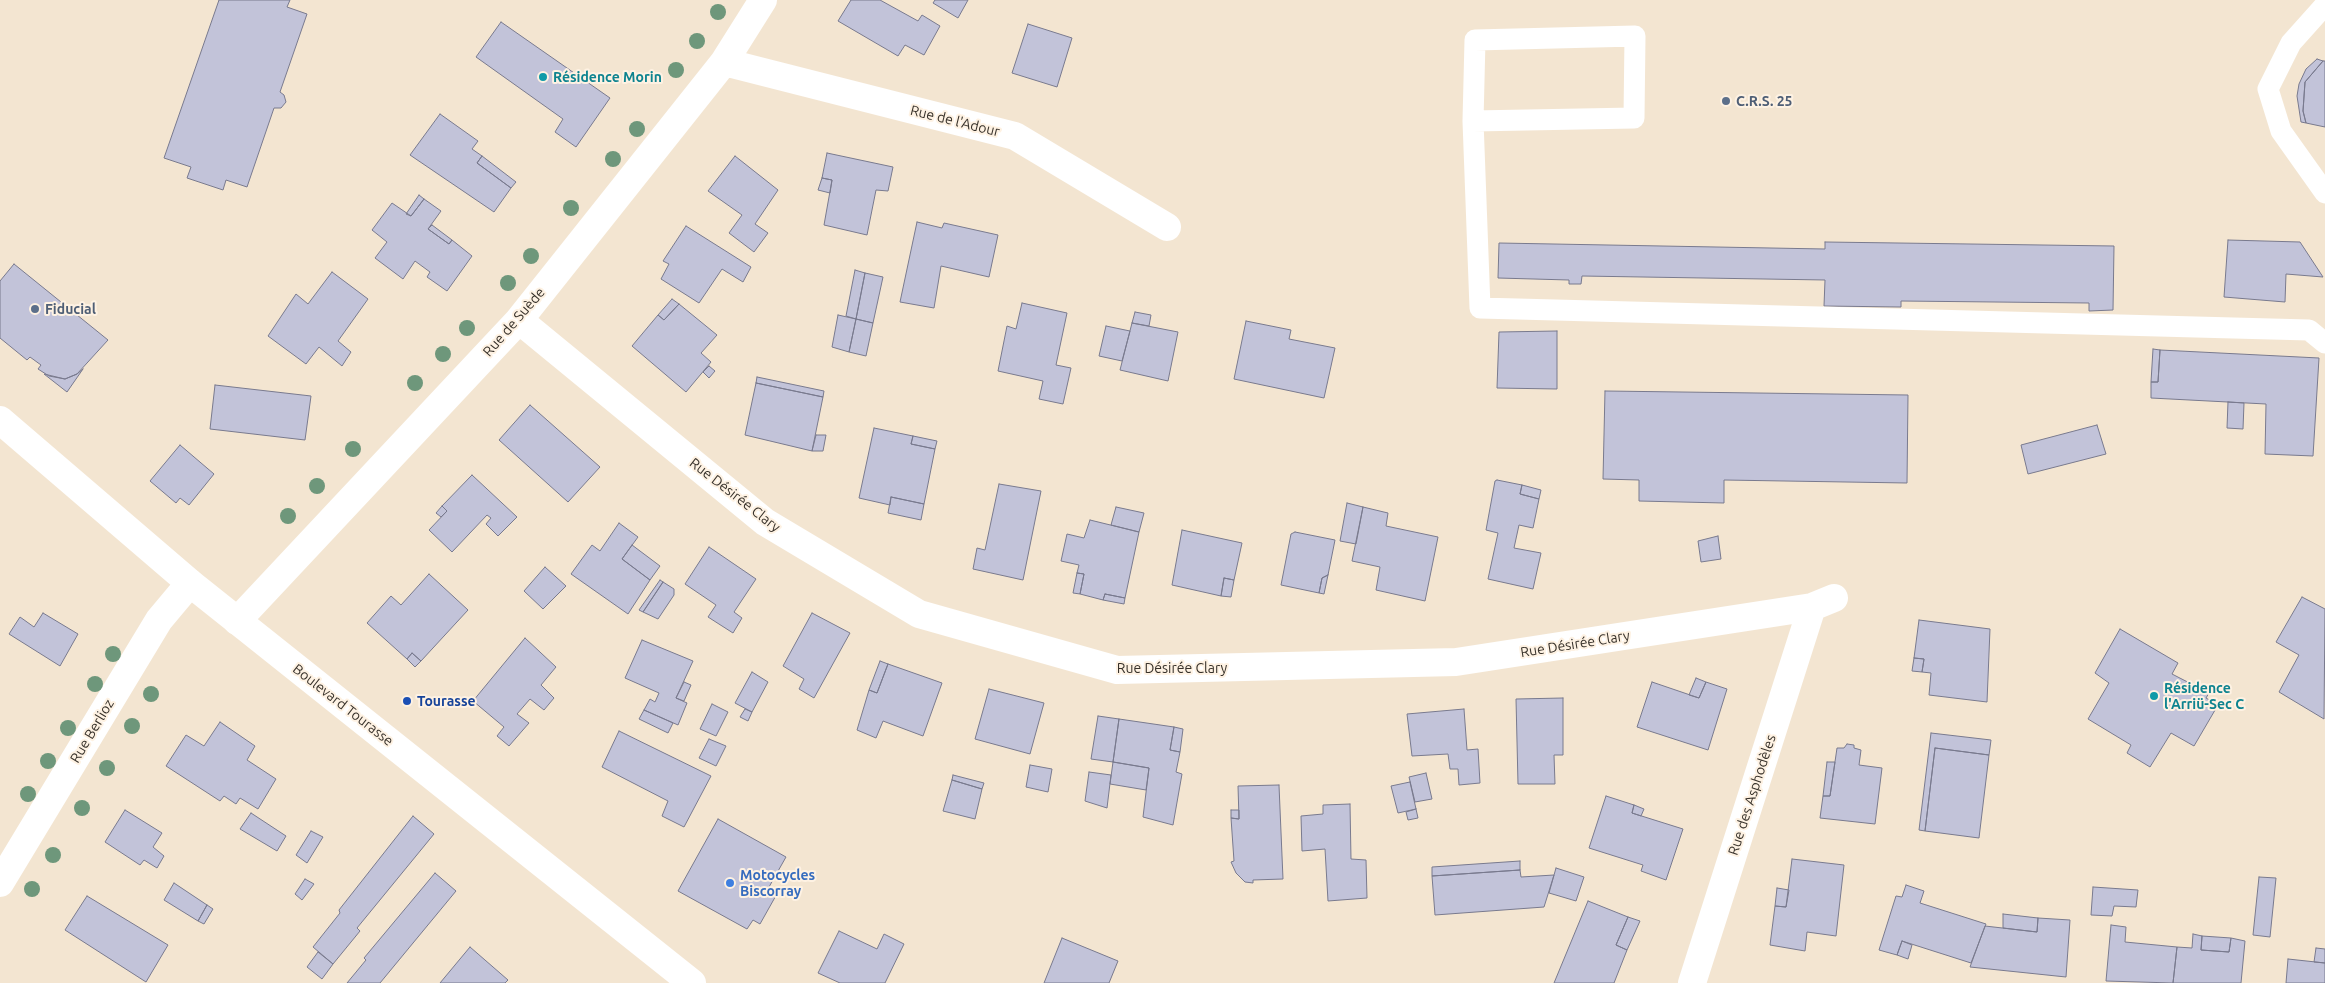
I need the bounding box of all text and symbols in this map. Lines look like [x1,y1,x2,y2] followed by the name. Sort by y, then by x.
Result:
[553,69,662,85] place label: Résidence Morin
[537,71,549,83] marker: Résidence Morin
[1736,93,1792,109] place label: C.R.S. 25
[1720,95,1732,107] marker: C.R.S. 25
[908,102,1002,140] street label: Rue de l'Adour
[480,284,548,360] street label: Rue de Suède
[45,301,96,317] place label: Fiducial
[29,303,41,315] marker: Fiducial
[686,454,784,536] street label: Rue Désirée Clary
[1519,627,1631,661] street label: Rue Désirée Clary
[1117,660,1227,676] street label: Rue Désirée Clary
[289,661,397,749] street label: Boulevard Tourasse
[2164,680,2244,712] place label: Résidence l'Arriü-Sec C
[2148,690,2160,702] marker: Résidence l'Arriü-Sec C
[417,693,476,709] place label: Tourasse
[401,695,413,707] marker: Tourasse
[66,696,118,766] street label: Rue Berlioz
[1725,733,1779,857] street label: Rue des Asphodèles
[740,867,815,900] place label: Motocycles Biscorray
[724,877,736,889] marker: Motocycles Biscorray

